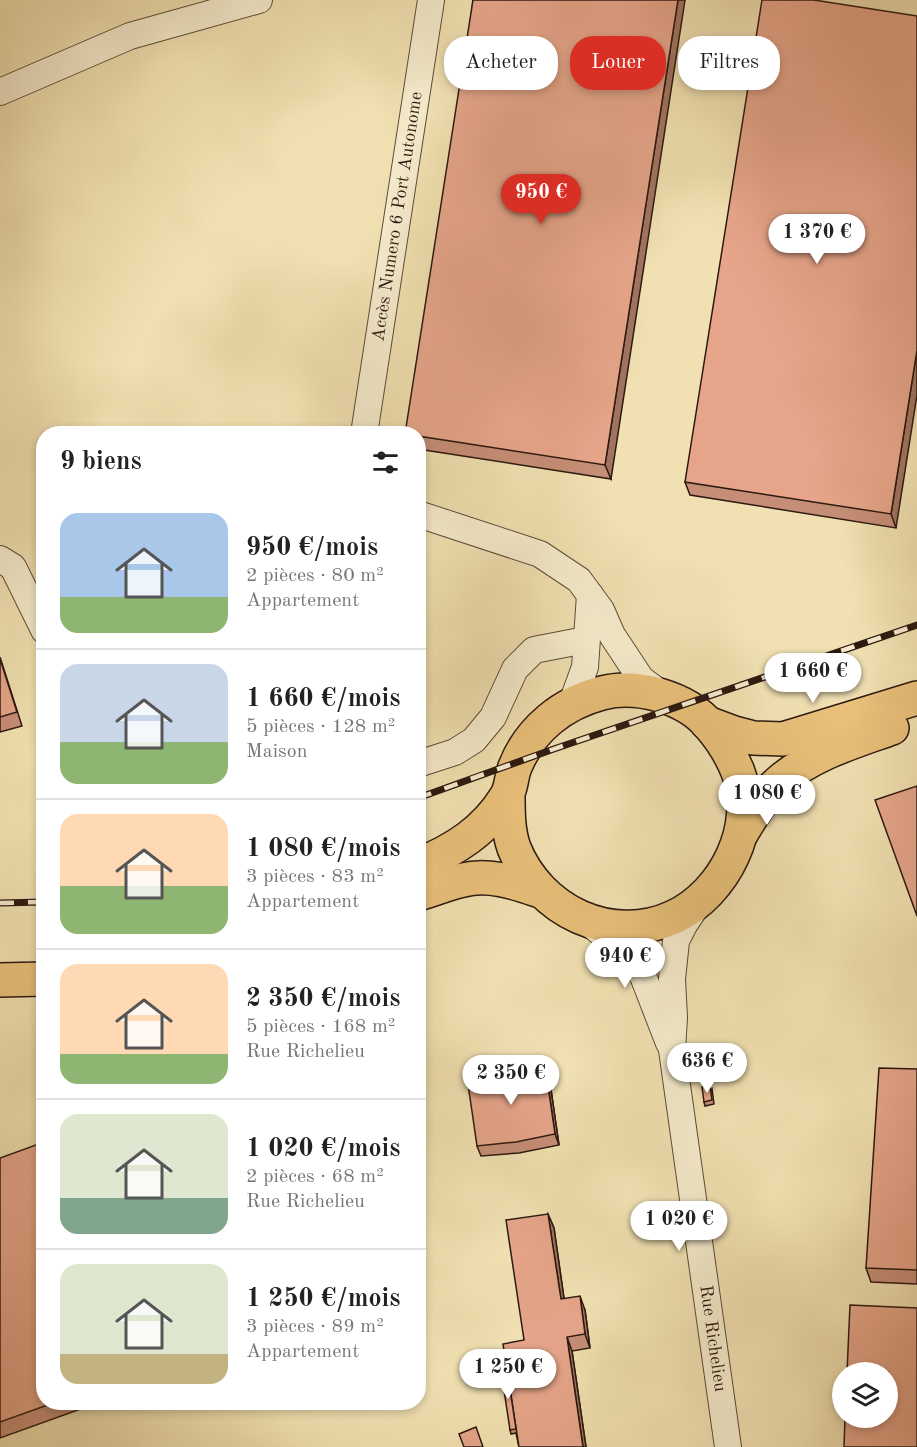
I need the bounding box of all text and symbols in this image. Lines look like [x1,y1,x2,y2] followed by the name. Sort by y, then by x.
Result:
[444,36,558,90] chip: Acheter
[570,36,666,90] chip: Louer
[678,36,780,90] chip: Filtres
[369,90,426,343] street label: Accès Numero 6 Port Autonome
[499,174,583,225] pin: 950 €
[515,183,567,203] text: 950 €
[762,214,872,265] pin: 1 370 €
[782,223,852,243] text: 1 370 €
[369,446,402,479] icon: filters
[60,449,142,475] text: 9 biens
[246,535,378,561] text: 950 €/mois
[108,537,180,609] icon: home
[246,566,384,586] text: 2 pièces · 80 m²
[246,591,359,611] text: Appartement
[758,653,868,704] pin: 1 660 €
[778,662,848,682] text: 1 660 €
[246,686,400,712] text: 1 660 €/mois
[108,688,180,760] icon: home
[246,717,395,737] text: 5 pièces · 128 m²
[246,742,307,762] text: Maison
[712,775,822,826] pin: 1 080 €
[732,784,802,804] text: 1 080 €
[246,836,400,862] text: 1 080 €/mois
[108,838,180,910] icon: home
[246,867,384,887] text: 3 pièces · 83 m²
[246,892,359,912] text: Appartement
[583,938,667,989] pin: 940 €
[599,947,651,967] text: 940 €
[246,986,400,1012] text: 2 350 €/mois
[108,988,180,1060] icon: home
[246,1017,395,1037] text: 5 pièces · 168 m²
[246,1042,365,1062] text: Rue Richelieu
[665,1043,749,1094] pin: 636 €
[681,1052,733,1072] text: 636 €
[456,1055,566,1106] pin: 2 350 €
[476,1064,546,1084] text: 2 350 €
[246,1136,400,1162] text: 1 020 €/mois
[108,1138,180,1210] icon: home
[246,1167,384,1187] text: 2 pièces · 68 m²
[246,1192,365,1212] text: Rue Richelieu
[624,1201,734,1252] pin: 1 020 €
[644,1210,714,1230] text: 1 020 €
[696,1284,729,1393] street label: Rue Richelieu
[246,1286,400,1312] text: 1 250 €/mois
[108,1288,180,1360] icon: home
[246,1317,384,1337] text: 3 pièces · 89 m²
[246,1342,359,1362] text: Appartement
[453,1349,563,1400] pin: 1 250 €
[473,1358,543,1378] text: 1 250 €
[832,1362,898,1428] map controls
[832,1362,898,1428] button: layers

